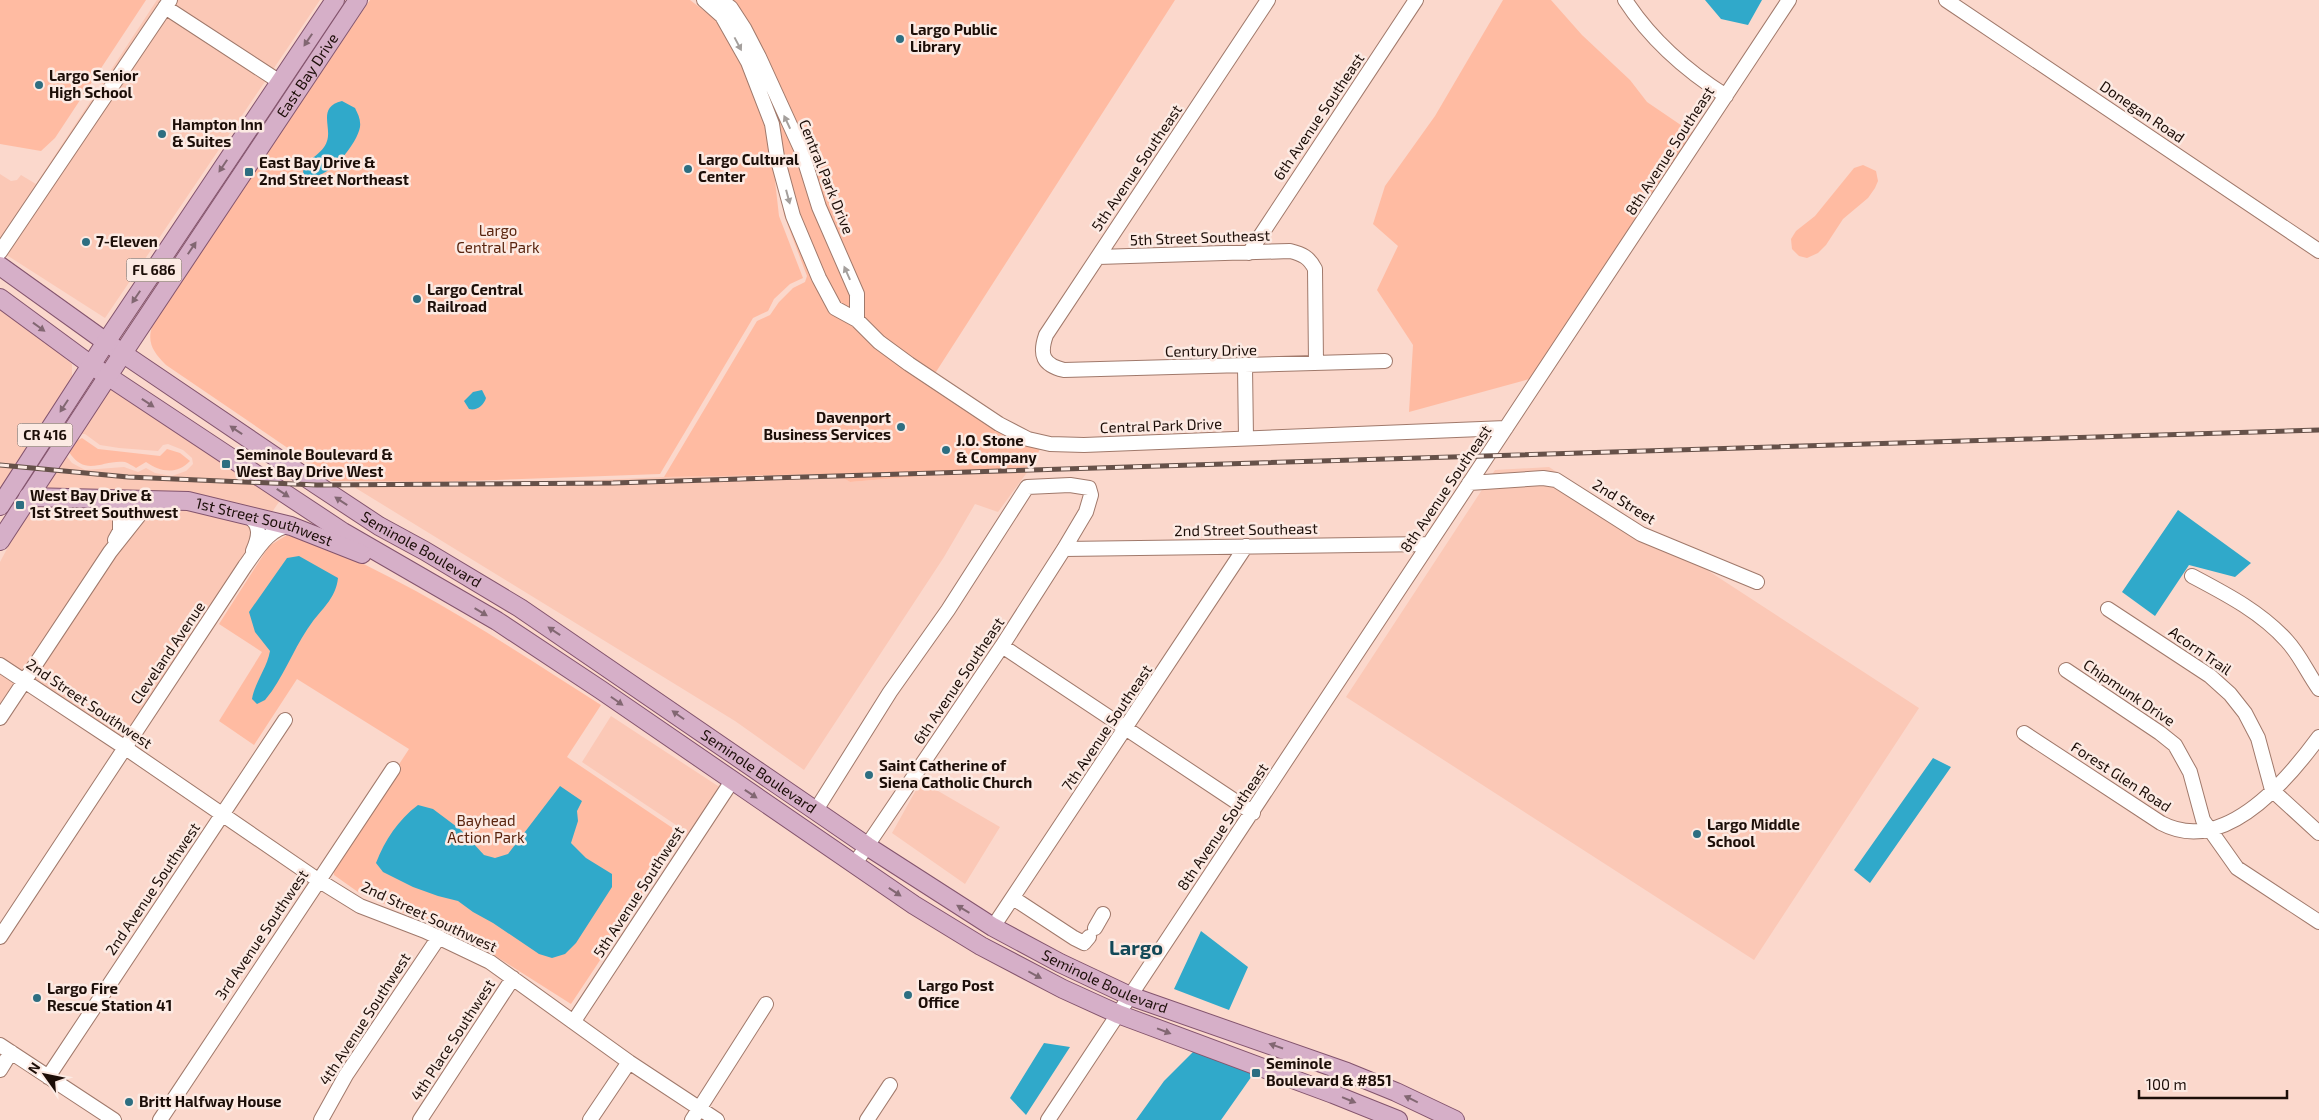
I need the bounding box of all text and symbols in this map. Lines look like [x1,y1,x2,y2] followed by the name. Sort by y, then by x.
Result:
[910,20,998,56] place label: Largo Public Library
[272,29,341,121] street label: East Bay Drive
[894,33,906,45] marker: Largo Public Library
[303,34,313,47] one-way arrow
[734,37,743,50] one-way arrow
[1269,49,1367,183] street label: 6th Avenue Southeast
[49,66,139,101] place label: Largo Senior High School
[2097,76,2188,146] street label: Donegan Road
[33,79,45,91] marker: Largo Senior High School
[1621,83,1718,218] street label: 8th Avenue Southeast
[1087,101,1185,234] street label: 5th Avenue Southeast
[172,115,263,150] place label: Hampton Inn & Suites
[783,115,791,129] one-way arrow
[796,117,858,237] street label: Central Park Drive
[156,128,168,140] marker: Hampton Inn & Suites
[698,150,799,185] place label: Largo Cultural Center
[259,153,409,188] place label: East Bay Drive & 2nd Street Northeast
[219,160,228,173] one-way arrow
[682,163,694,175] marker: Largo Cultural Center
[243,166,255,178] marker: East Bay Drive & 2nd Street Northeast
[784,190,792,205] one-way arrow
[456,221,540,256] park label: Largo Central Park
[1129,226,1271,248] street label: 5th Street Southeast
[96,232,158,250] place label: 7-Eleven
[80,236,92,248] marker: 7-Eleven
[187,242,197,255] one-way arrow
[126,258,182,282] road number: FL 686
[843,266,851,280] one-way arrow
[427,280,523,315] place label: Largo Central Railroad
[131,290,141,304] one-way arrow
[411,293,423,305] marker: Largo Central Railroad
[32,321,45,332] one-way arrow
[1165,340,1257,360] street label: Century Drive
[141,398,155,408] one-way arrow
[60,399,69,412] one-way arrow
[764,408,891,443] place label: Davenport Business Services
[1100,414,1222,436] street label: Central Park Drive
[895,421,907,433] marker: Davenport Business Services
[1396,421,1495,556] street label: 8th Avenue Southeast
[18,424,72,446] road number: CR 416
[229,425,242,435] one-way arrow
[956,431,1037,467] place label: J.O. Stone & Company
[940,444,952,456] marker: J.O. Stone & Company
[236,445,393,481] place label: Seminole Boulevard & West Bay Drive West
[220,458,232,470] marker: Seminole Boulevard & West Bay Drive West
[1590,475,1660,528] street label: 2nd Street
[30,486,178,521] place label: West Bay Drive & 1st Street Southwest
[277,488,290,498] one-way arrow
[194,493,336,550] street label: 1st Street Southwest
[335,496,348,506] one-way arrow
[14,499,26,511] marker: West Bay Drive & 1st Street Southwest
[358,507,485,591] street label: Seminole Boulevard
[1174,519,1318,539] street label: 2nd Street Southeast
[126,598,208,707] street label: Cleveland Avenue
[475,607,488,616] one-way arrow
[909,613,1007,747] street label: 6th Avenue Southeast
[2166,622,2236,679] street label: Acorn Trail
[548,627,561,636] one-way arrow
[23,654,156,752] street label: 2nd Street Southwest
[2080,655,2179,729] street label: Chipmunk Drive
[1057,661,1155,794] street label: 7th Avenue Southeast
[610,696,624,706] one-way arrow
[671,710,685,720] one-way arrow
[698,725,820,817] street label: Seminole Boulevard
[2068,737,2175,815] street label: Forest Glen Road
[879,756,1032,791] place label: Saint Catherine of Siena Catholic Church
[1173,759,1272,894] street label: 8th Avenue Southeast
[863,769,875,781] marker: Saint Catherine of Siena Catholic Church
[744,789,757,799] one-way arrow
[447,811,525,846] park label: Bayhead Action Park
[1707,815,1800,850] place label: Largo Middle School
[101,819,203,958] street label: 2nd Avenue Southwest
[589,822,687,960] street label: 5th Avenue Southwest
[1691,828,1703,840] marker: Largo Middle School
[211,866,312,1003] street label: 3rd Avenue Southwest
[359,877,500,956] street label: 2nd Street Southwest
[888,887,902,897] one-way arrow
[956,904,969,913] one-way arrow
[1109,935,1163,959] district label: Largo
[1039,945,1170,1017] street label: Seminole Boulevard
[315,949,414,1088] street label: 4th Avenue Southwest
[1028,971,1042,979] one-way arrow
[406,975,498,1103] street label: 4th Place Southwest
[918,976,994,1011] place label: Largo Post Office
[47,979,172,1014] place label: Largo Fire Rescue Station 41
[902,989,914,1001] marker: Largo Post Office
[31,992,43,1004] marker: Largo Fire Rescue Station 41
[1156,1028,1171,1035] one-way arrow
[1269,1042,1284,1049] one-way arrow
[20,1050,70,1100] north arrow
[1266,1054,1392,1089] place label: Seminole Boulevard & #851
[24,1059,44,1077] text: N
[1250,1067,1262,1079] marker: Seminole Boulevard & #851
[2139,1068,2286,1100] scale bar
[2146,1075,2187,1093] text: 100 m
[139,1092,282,1111] place label: Britt Halfway House
[1404,1094,1418,1102] one-way arrow
[123,1096,135,1108] marker: Britt Halfway House
[1342,1096,1357,1104] one-way arrow

